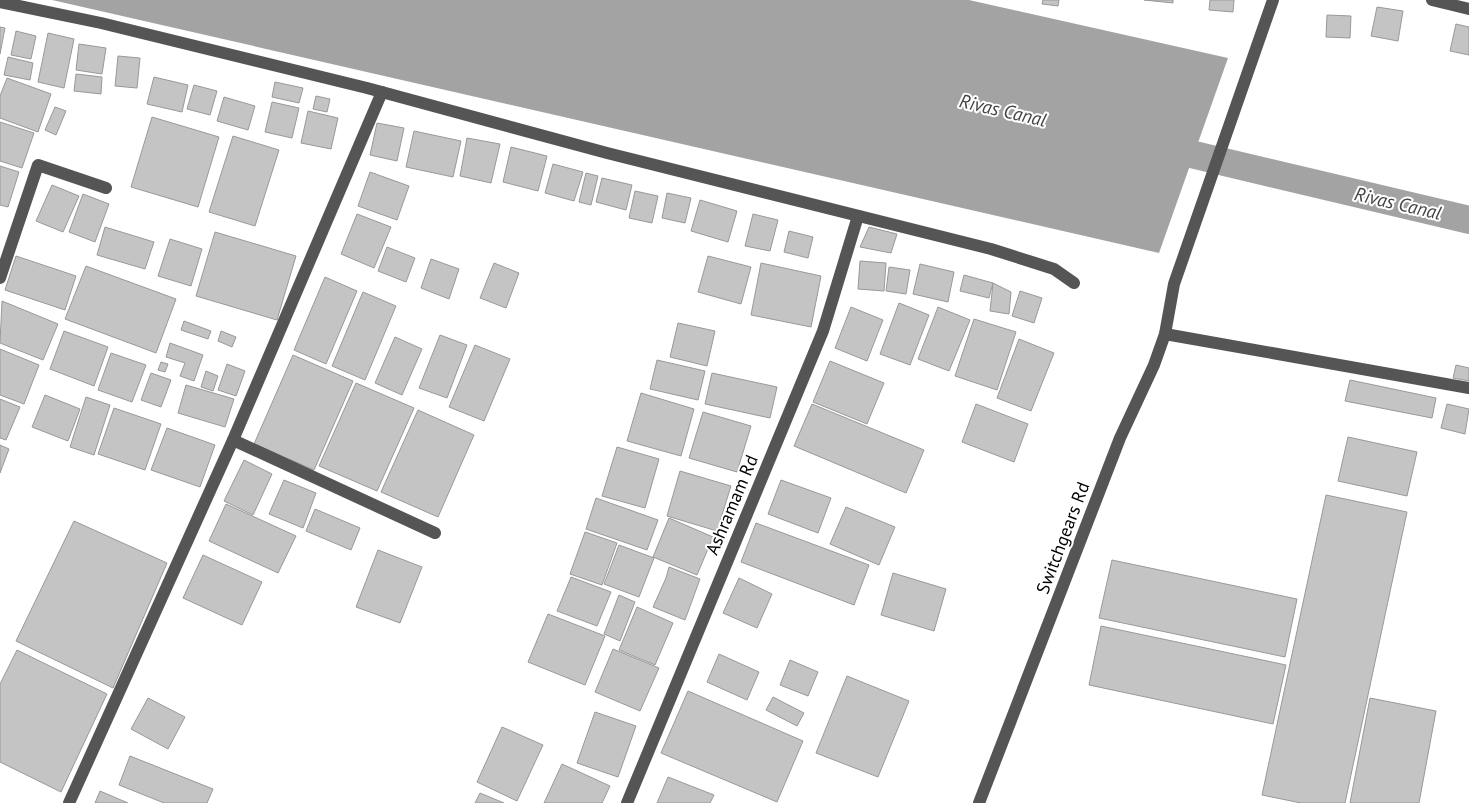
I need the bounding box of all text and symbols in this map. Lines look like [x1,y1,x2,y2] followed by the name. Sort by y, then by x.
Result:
[957,88,1049,132] water label: Rivas Canal
[1352,181,1444,225] water label: Rivas Canal
[700,451,763,558] street label: Ashramam Rd
[1031,479,1094,597] street label: Switchgears Rd

